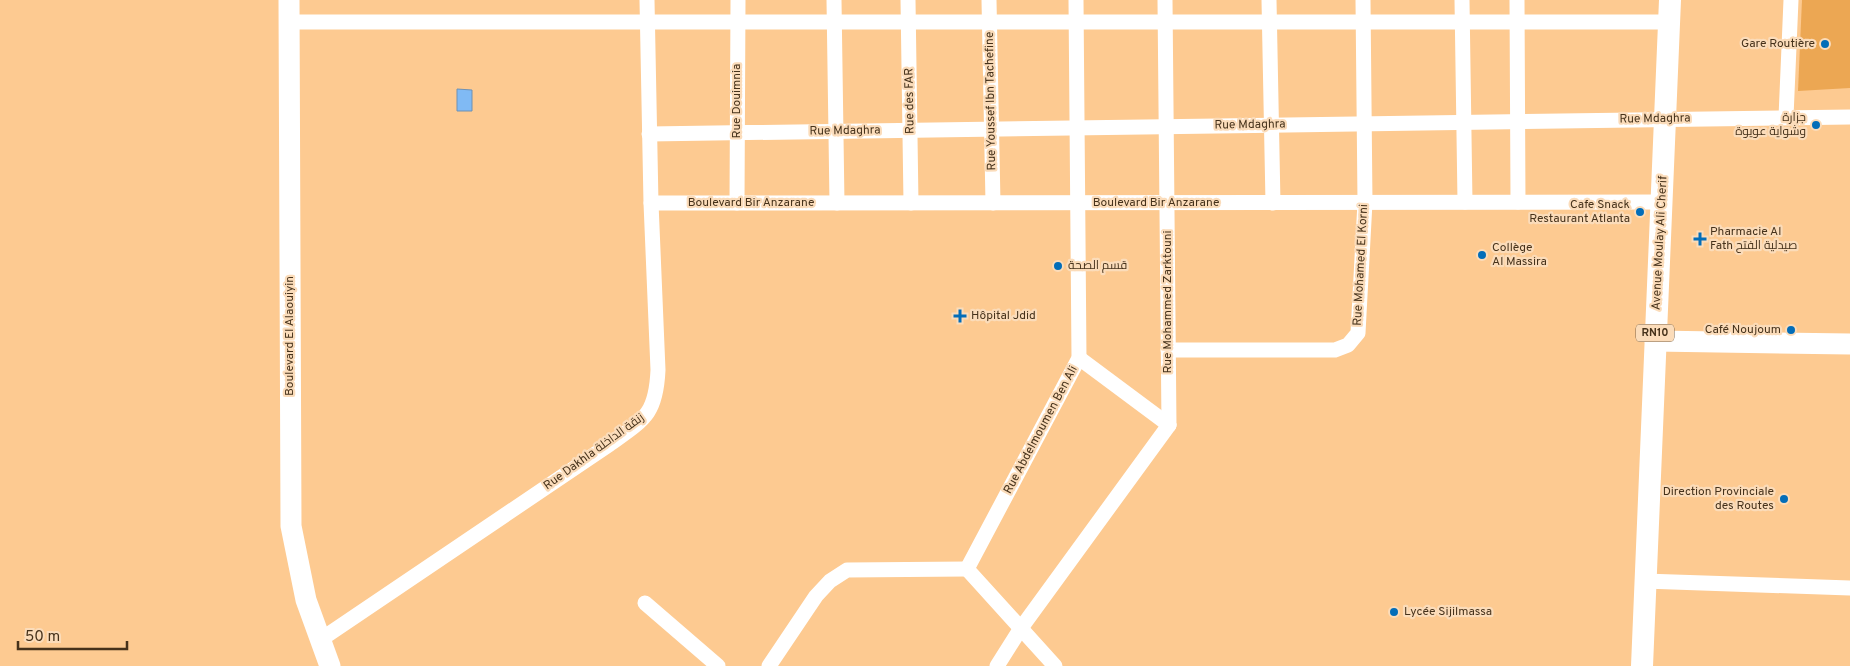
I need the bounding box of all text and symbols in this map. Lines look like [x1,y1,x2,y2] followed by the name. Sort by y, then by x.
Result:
[982,31,1000,171] street label: Rue Youssef Ibn Tachefine
[1741,36,1815,52] place label: Gare Routière
[1819,38,1831,50] marker: Gare Routière
[729,64,745,138] street label: Rue Douimnia
[901,68,919,134] street label: Rue des FAR
[1619,110,1691,128] street label: Rue Mdaghra
[1735,110,1806,140] place label: جزارة وشواية عويوة
[1214,116,1286,134] street label: Rue Mdaghra
[1810,119,1822,131] marker: جزارة وشواية عويوة
[809,122,881,140] street label: Rue Mdaghra
[1648,176,1672,310] street label: Avenue Moulay Ali Cherif
[688,195,814,211] street label: Boulevard Bir Anzarane
[1093,195,1219,211] street label: Boulevard Bir Anzarane
[1529,197,1630,227] place label: Cafe Snack Restaurant Atlanta
[1350,204,1372,326] street label: Rue Mohamed El Korni
[1634,206,1646,218] marker: Cafe Snack Restaurant Atlanta
[1710,224,1797,254] place label: Pharmacie Al Fath صيدلية الفتح
[1160,230,1176,374] street label: Rue Mohammed Zarktouni
[1694,233,1706,245] marker: Pharmacie Al Fath صيدلية الفتح
[1492,240,1547,270] place label: Collège Al Massira
[1476,249,1488,261] marker: Collège Al Massira
[1068,258,1127,274] place label: قسم الصحة
[1052,260,1064,272] marker: قسم الصحة
[282,276,298,396] street label: Boulevard El Alaouiyin
[971,308,1036,324] place label: Hôpital Jdid
[953,309,967,323] marker: Hôpital Jdid
[1705,322,1781,338] place label: Café Noujoum
[1636,324,1674,342] road number: RN10
[1785,324,1797,336] marker: Café Noujoum
[1000,363,1082,497] street label: Rue Abdelmoumen Ben Ali
[540,410,648,494] street label: Rue Dakhla زنقة الداخلة
[1663,484,1774,514] place label: Direction Provinciale des Routes
[1778,493,1790,505] marker: Direction Provinciale des Routes
[1404,604,1492,620] place label: Lycée Sijilmassa
[1388,606,1400,618] marker: Lycée Sijilmassa
[18,618,126,650] scale bar
[25,628,60,647] text: 50 m

